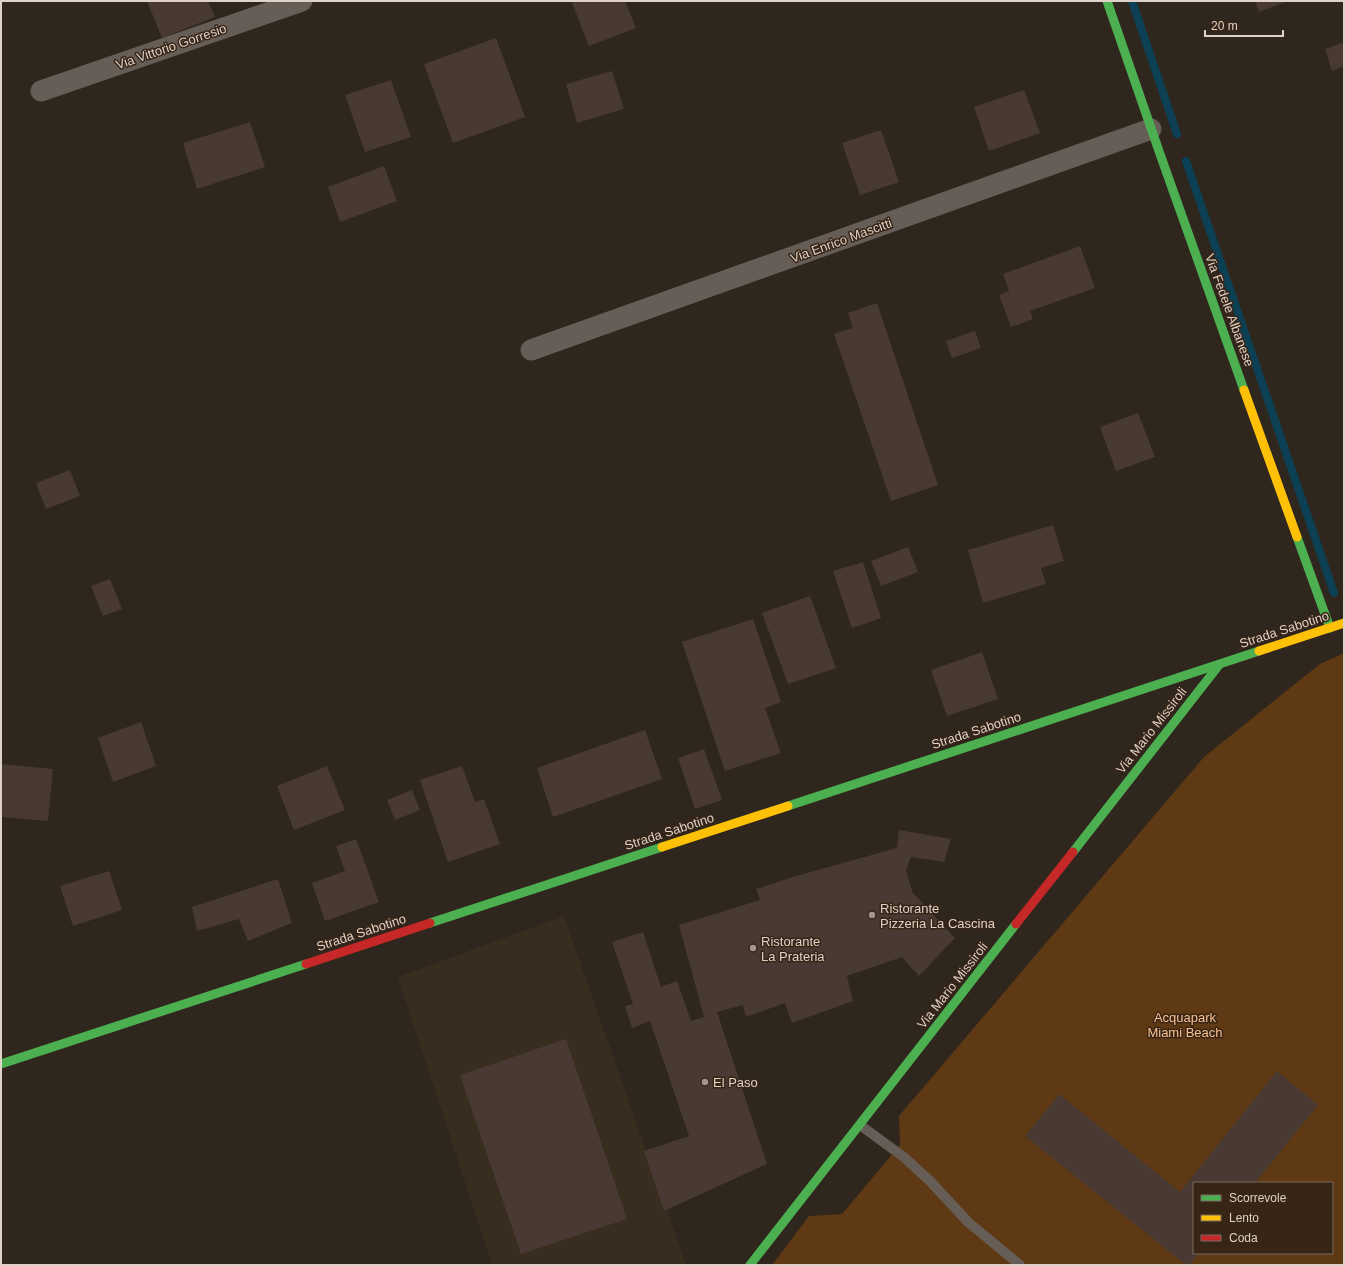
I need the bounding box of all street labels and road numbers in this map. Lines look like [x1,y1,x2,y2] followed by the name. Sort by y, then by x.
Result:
[114,21,228,72] street label: Via Vittorio Gorresio
[788,215,894,266] street label: Via Enrico Mascitti
[1202,252,1257,369] street label: Via Fedele Albanese
[1238,608,1331,651] street label: Strada Sabotino
[1113,684,1190,776] street label: Via Mario Missiroli
[930,709,1023,752] street label: Strada Sabotino
[623,810,716,853] street label: Strada Sabotino
[315,911,408,954] street label: Strada Sabotino
[914,939,991,1031] street label: Via Mario Missiroli

